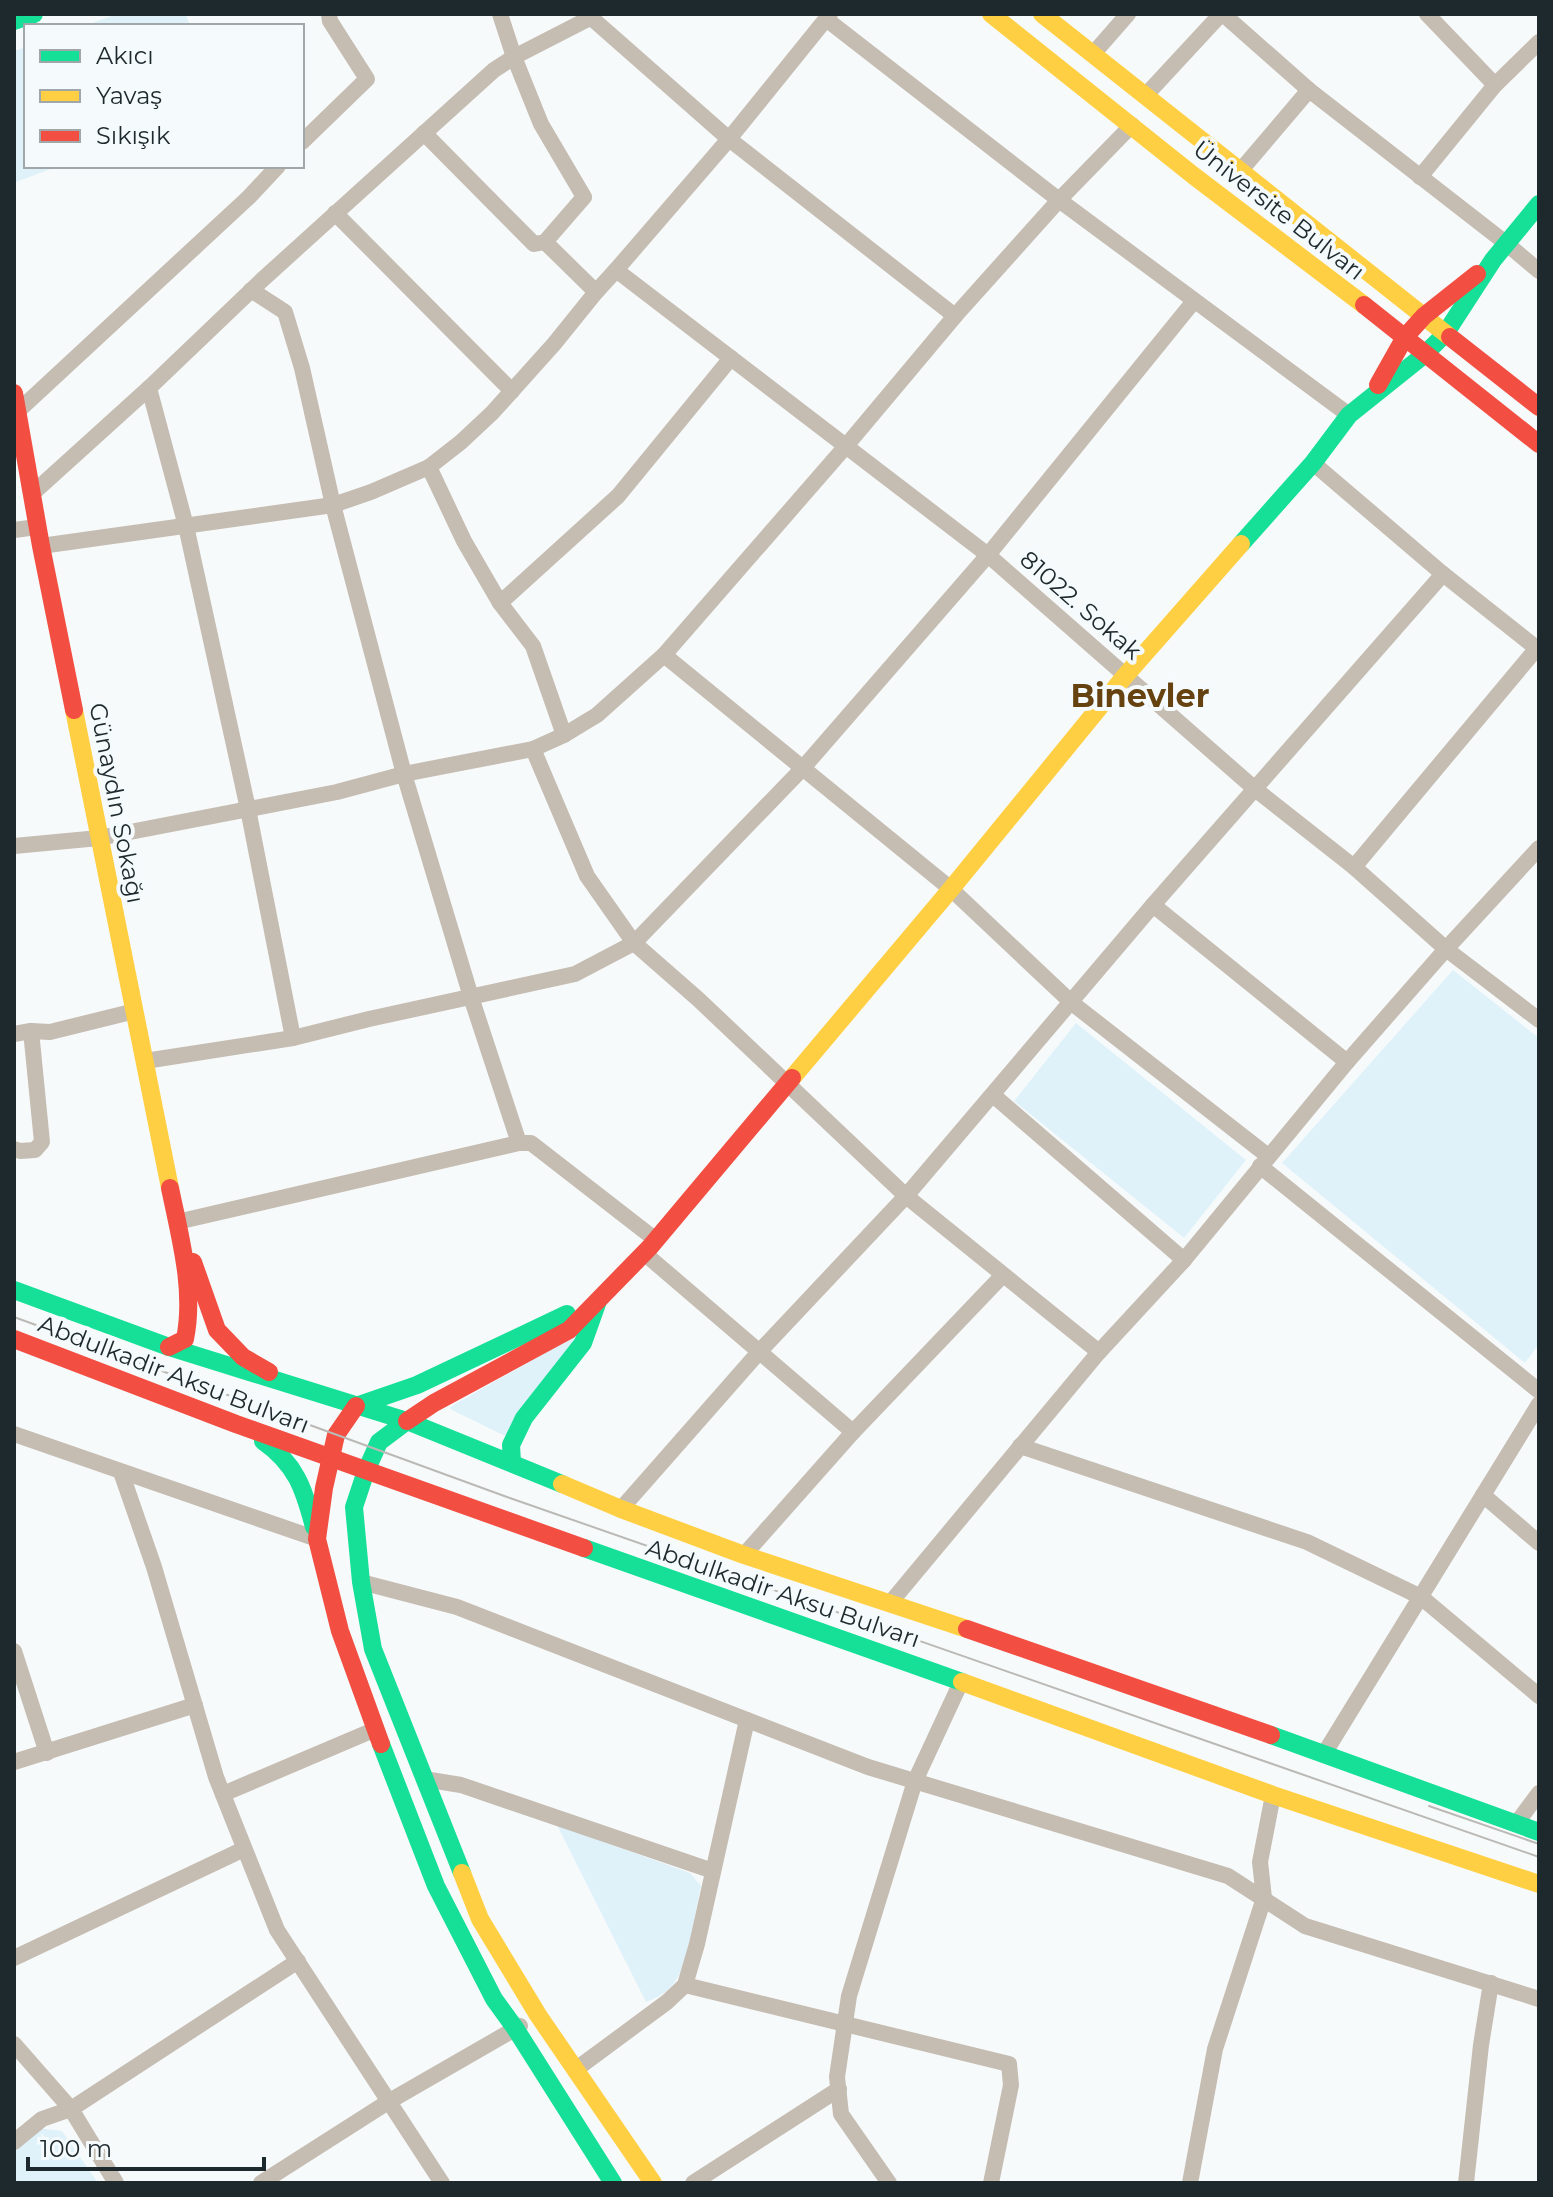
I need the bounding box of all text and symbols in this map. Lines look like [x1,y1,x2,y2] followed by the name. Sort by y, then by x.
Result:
[24,24,304,168] legend
[96,41,154,70] text: Akıcı
[96,81,162,110] text: Yavaş
[96,121,171,150] text: Sıkışık
[1187,134,1371,286] street label: Üniversite Bulvarı
[1014,544,1148,666] street label: 81022. Sokak
[1071,676,1209,715] district label: Binevler
[83,700,151,906] street label: Günaydın Sokağı
[34,1309,314,1439] street label: Abdulkadir Aksu Bulvarı
[642,1532,924,1654] street label: Abdulkadir Aksu Bulvarı
[28,2121,264,2171] scale bar
[40,2134,112,2163] text: 100 m

